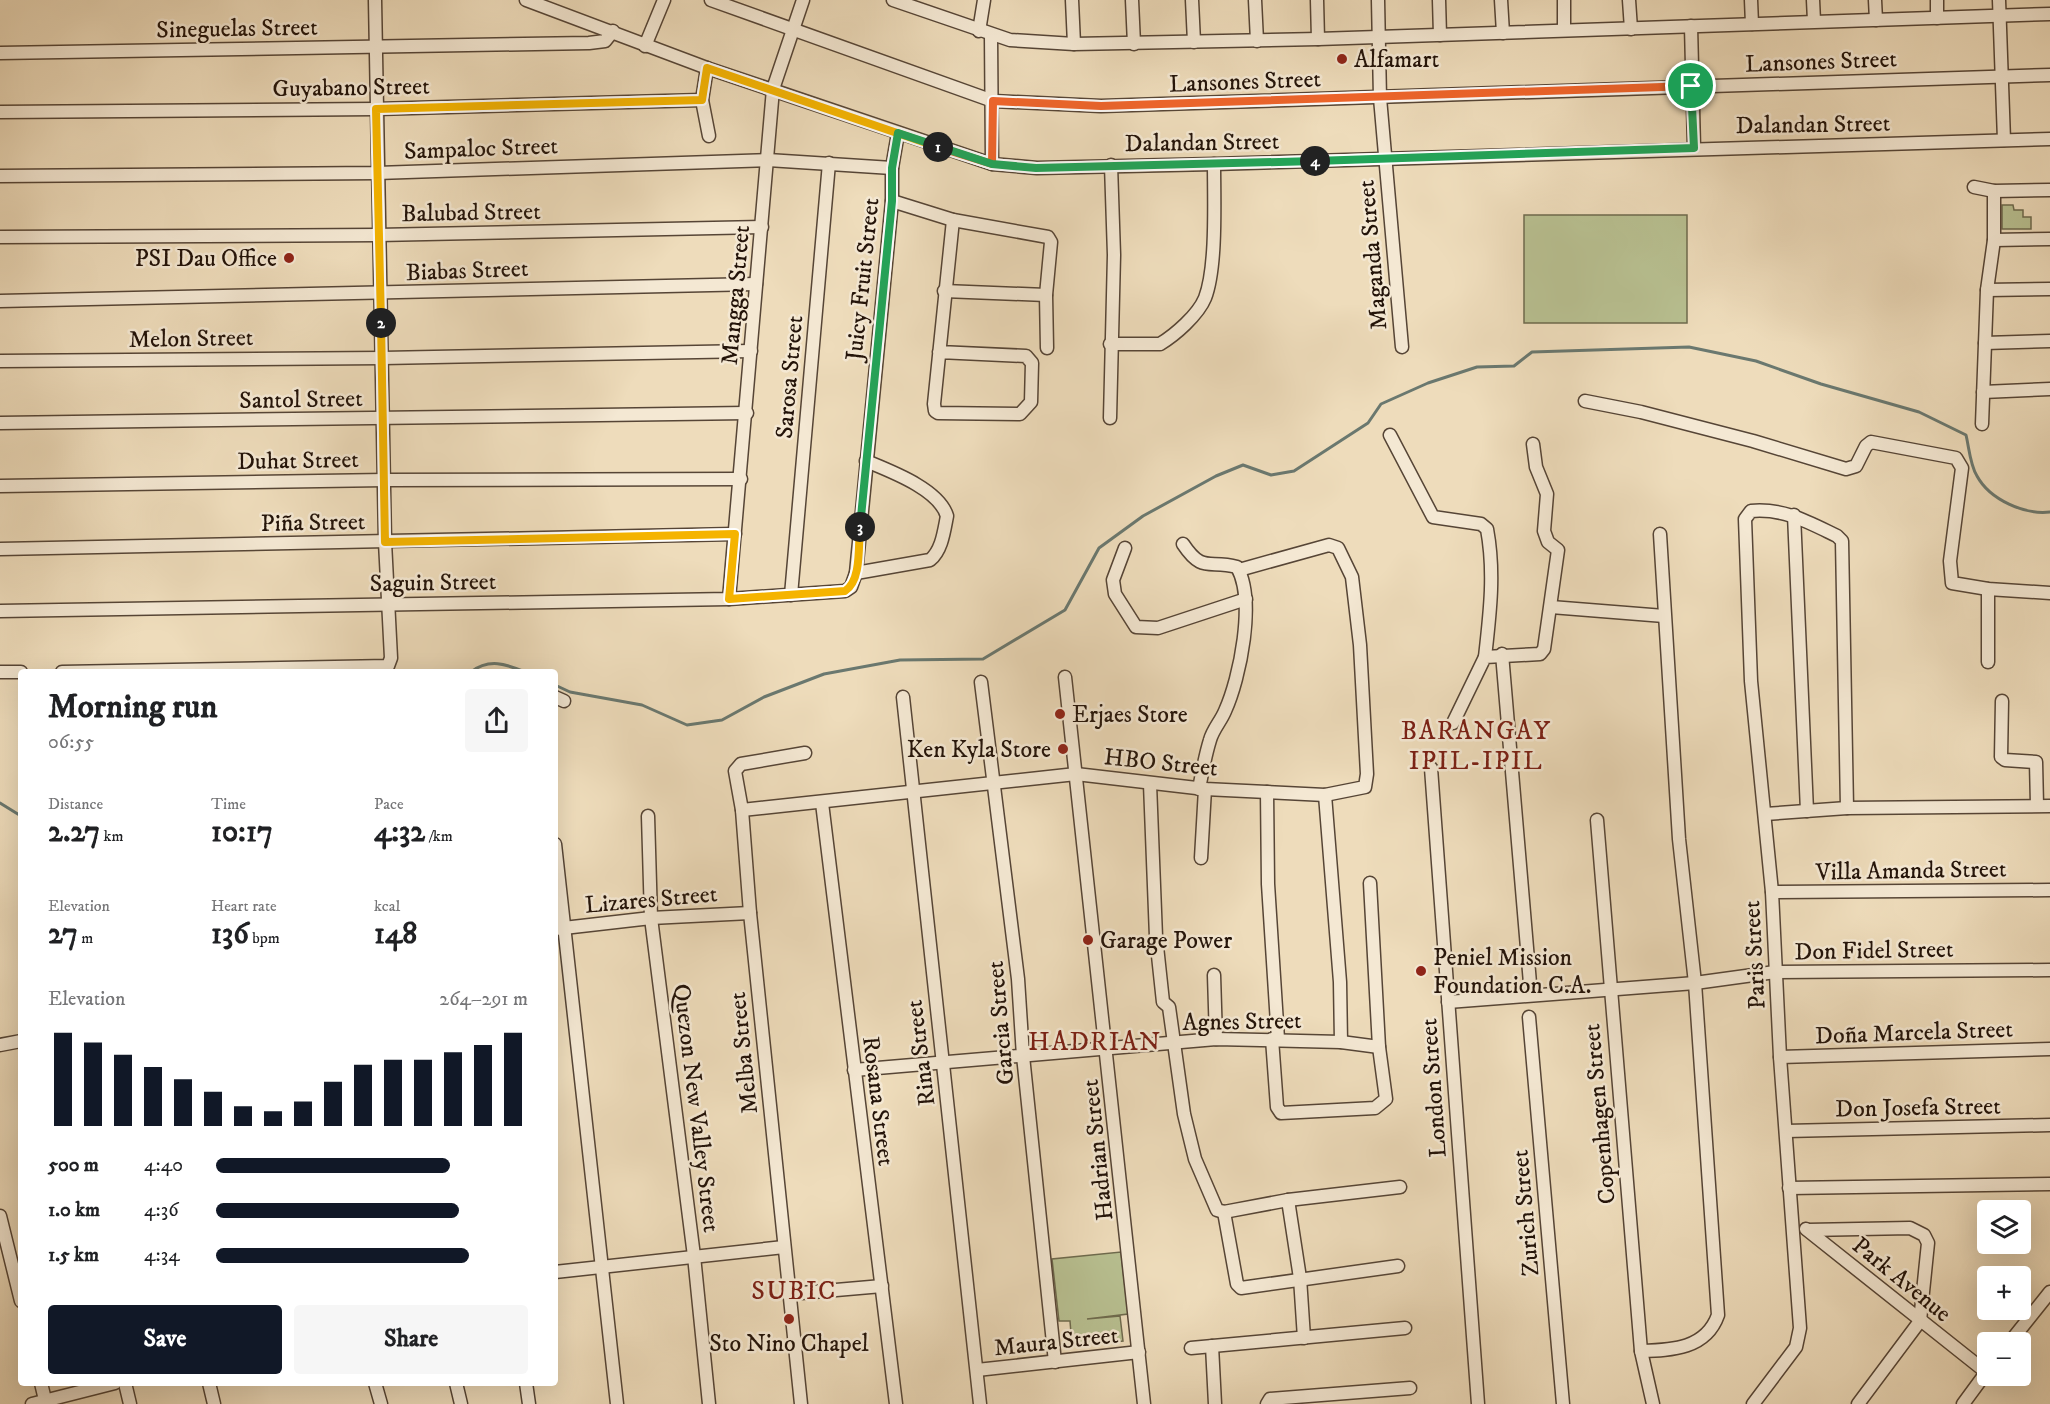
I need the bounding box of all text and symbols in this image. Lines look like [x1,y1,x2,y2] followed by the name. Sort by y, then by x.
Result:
[156,13,318,45] street label: Sineguelas Street
[1745,44,1898,80] street label: Lansones Street
[1354,45,1439,75] place label: Alfamart
[1335,52,1349,66] marker: Alfamart
[1665,60,1716,111] pin
[1169,64,1322,100] street label: Lansones Street
[1674,69,1707,102] icon: arrive
[272,72,430,104] street label: Guyabano Street
[1735,109,1891,141] street label: Dalandan Street
[1124,127,1280,159] street label: Dalandan Street
[404,131,559,167] street label: Sampaloc Street
[923,132,953,162] pin: 1
[935,137,941,157] text: 1
[1300,146,1330,176] pin: 4
[1310,151,1320,171] text: 4
[1351,178,1395,331] street label: Maganda Street
[839,196,886,364] street label: Juicy Fruit Street
[401,197,541,229] street label: Balubad Street
[715,224,757,366] street label: Mangga Street
[135,244,277,274] place label: PSI Dau Office
[282,251,296,265] marker: PSI Dau Office
[405,254,529,288] street label: Biabas Street
[366,308,396,338] pin: 2
[377,313,385,333] text: 2
[770,314,810,440] street label: Sarosa Street
[128,323,254,355] street label: Melon Street
[239,384,363,416] street label: Santol Street
[237,445,360,477] street label: Duhat Street
[260,507,366,539] street label: Piña Street
[845,512,875,542] pin: 3
[857,517,863,537] text: 3
[369,567,497,599] street label: Saguin Street
[48,687,217,728] text: Morning run
[465,689,528,752] button: share
[1072,700,1188,730] place label: Erjaes Store
[1053,707,1067,721] marker: Erjaes Store
[1401,715,1551,778] district label: BARANGAY IPIL-IPIL
[48,730,94,755] text: 06:55
[907,735,1051,765] place label: Ken Kyla Store
[1056,742,1070,756] marker: Ken Kyla Store
[1103,742,1220,784] street label: HBO Street
[48,794,103,814] text: Distance
[211,794,246,814] text: Time
[374,794,404,814] text: Pace
[48,814,100,851] text: 2.27
[211,814,273,851] text: 10:17
[374,814,425,851] text: 4:32
[100,826,124,846] text: km
[425,826,453,846] text: /km
[1814,854,2007,888] street label: Villa Amanda Street
[584,879,719,921] street label: Lizares Street
[48,896,110,916] text: Elevation
[211,896,277,916] text: Heart rate
[374,896,400,916] text: kcal
[1737,899,1773,1010] street label: Paris Street
[48,916,78,953] text: 27
[211,916,249,953] text: 136
[374,916,417,953] text: 148
[1100,926,1232,956] place label: Garage Power
[78,928,93,948] text: m
[249,928,280,948] text: bpm
[1081,933,1095,947] marker: Garage Power
[1794,935,1954,967] street label: Don Fidel Street
[1433,943,1592,1001] place label: Peniel Mission Foundation C.A.
[981,959,1021,1086] street label: Garcia Street
[1414,964,1428,978] marker: Peniel Mission Foundation C.A.
[666,982,726,1234] street label: Quezon New Valley Street
[48,987,125,1012] text: Elevation
[439,987,528,1012] text: 264–291 m
[723,990,765,1115] street label: Melba Street
[900,998,942,1108] street label: Rina Street
[1182,1006,1302,1038] street label: Agnes Street
[1815,1015,2014,1051] street label: Doña Marcela Street
[1414,1017,1454,1159] street label: London Street
[1577,1022,1623,1205] street label: Copenhagen Street
[1028,1026,1162,1059] district label: HADRIAN
[855,1035,901,1168] street label: Rosana Street
[1076,1077,1120,1222] street label: Hadrian Street
[1835,1092,2001,1124] street label: Don Josefa Street
[1505,1148,1546,1277] street label: Zurich Street
[48,1153,99,1178] text: 500 m
[144,1153,183,1178] text: 4:40
[48,1198,100,1223] text: 1.0 km
[144,1198,179,1223] text: 4:36
[1977,1200,2031,1386] map controls
[1977,1200,2031,1254] button: layers
[1846,1231,1957,1329] street label: Park Avenue
[48,1243,99,1268] text: 1.5 km
[144,1243,180,1268] text: 4:34
[1977,1266,2031,1320] button: +
[751,1275,837,1308] district label: SUBIC
[48,1305,282,1374] button: Save
[294,1305,528,1374] button: Share
[782,1312,796,1326] marker: Sto Nino Chapel
[992,1321,1120,1363] street label: Maura Street
[709,1329,870,1359] place label: Sto Nino Chapel
[1977,1332,2031,1386] button: −

